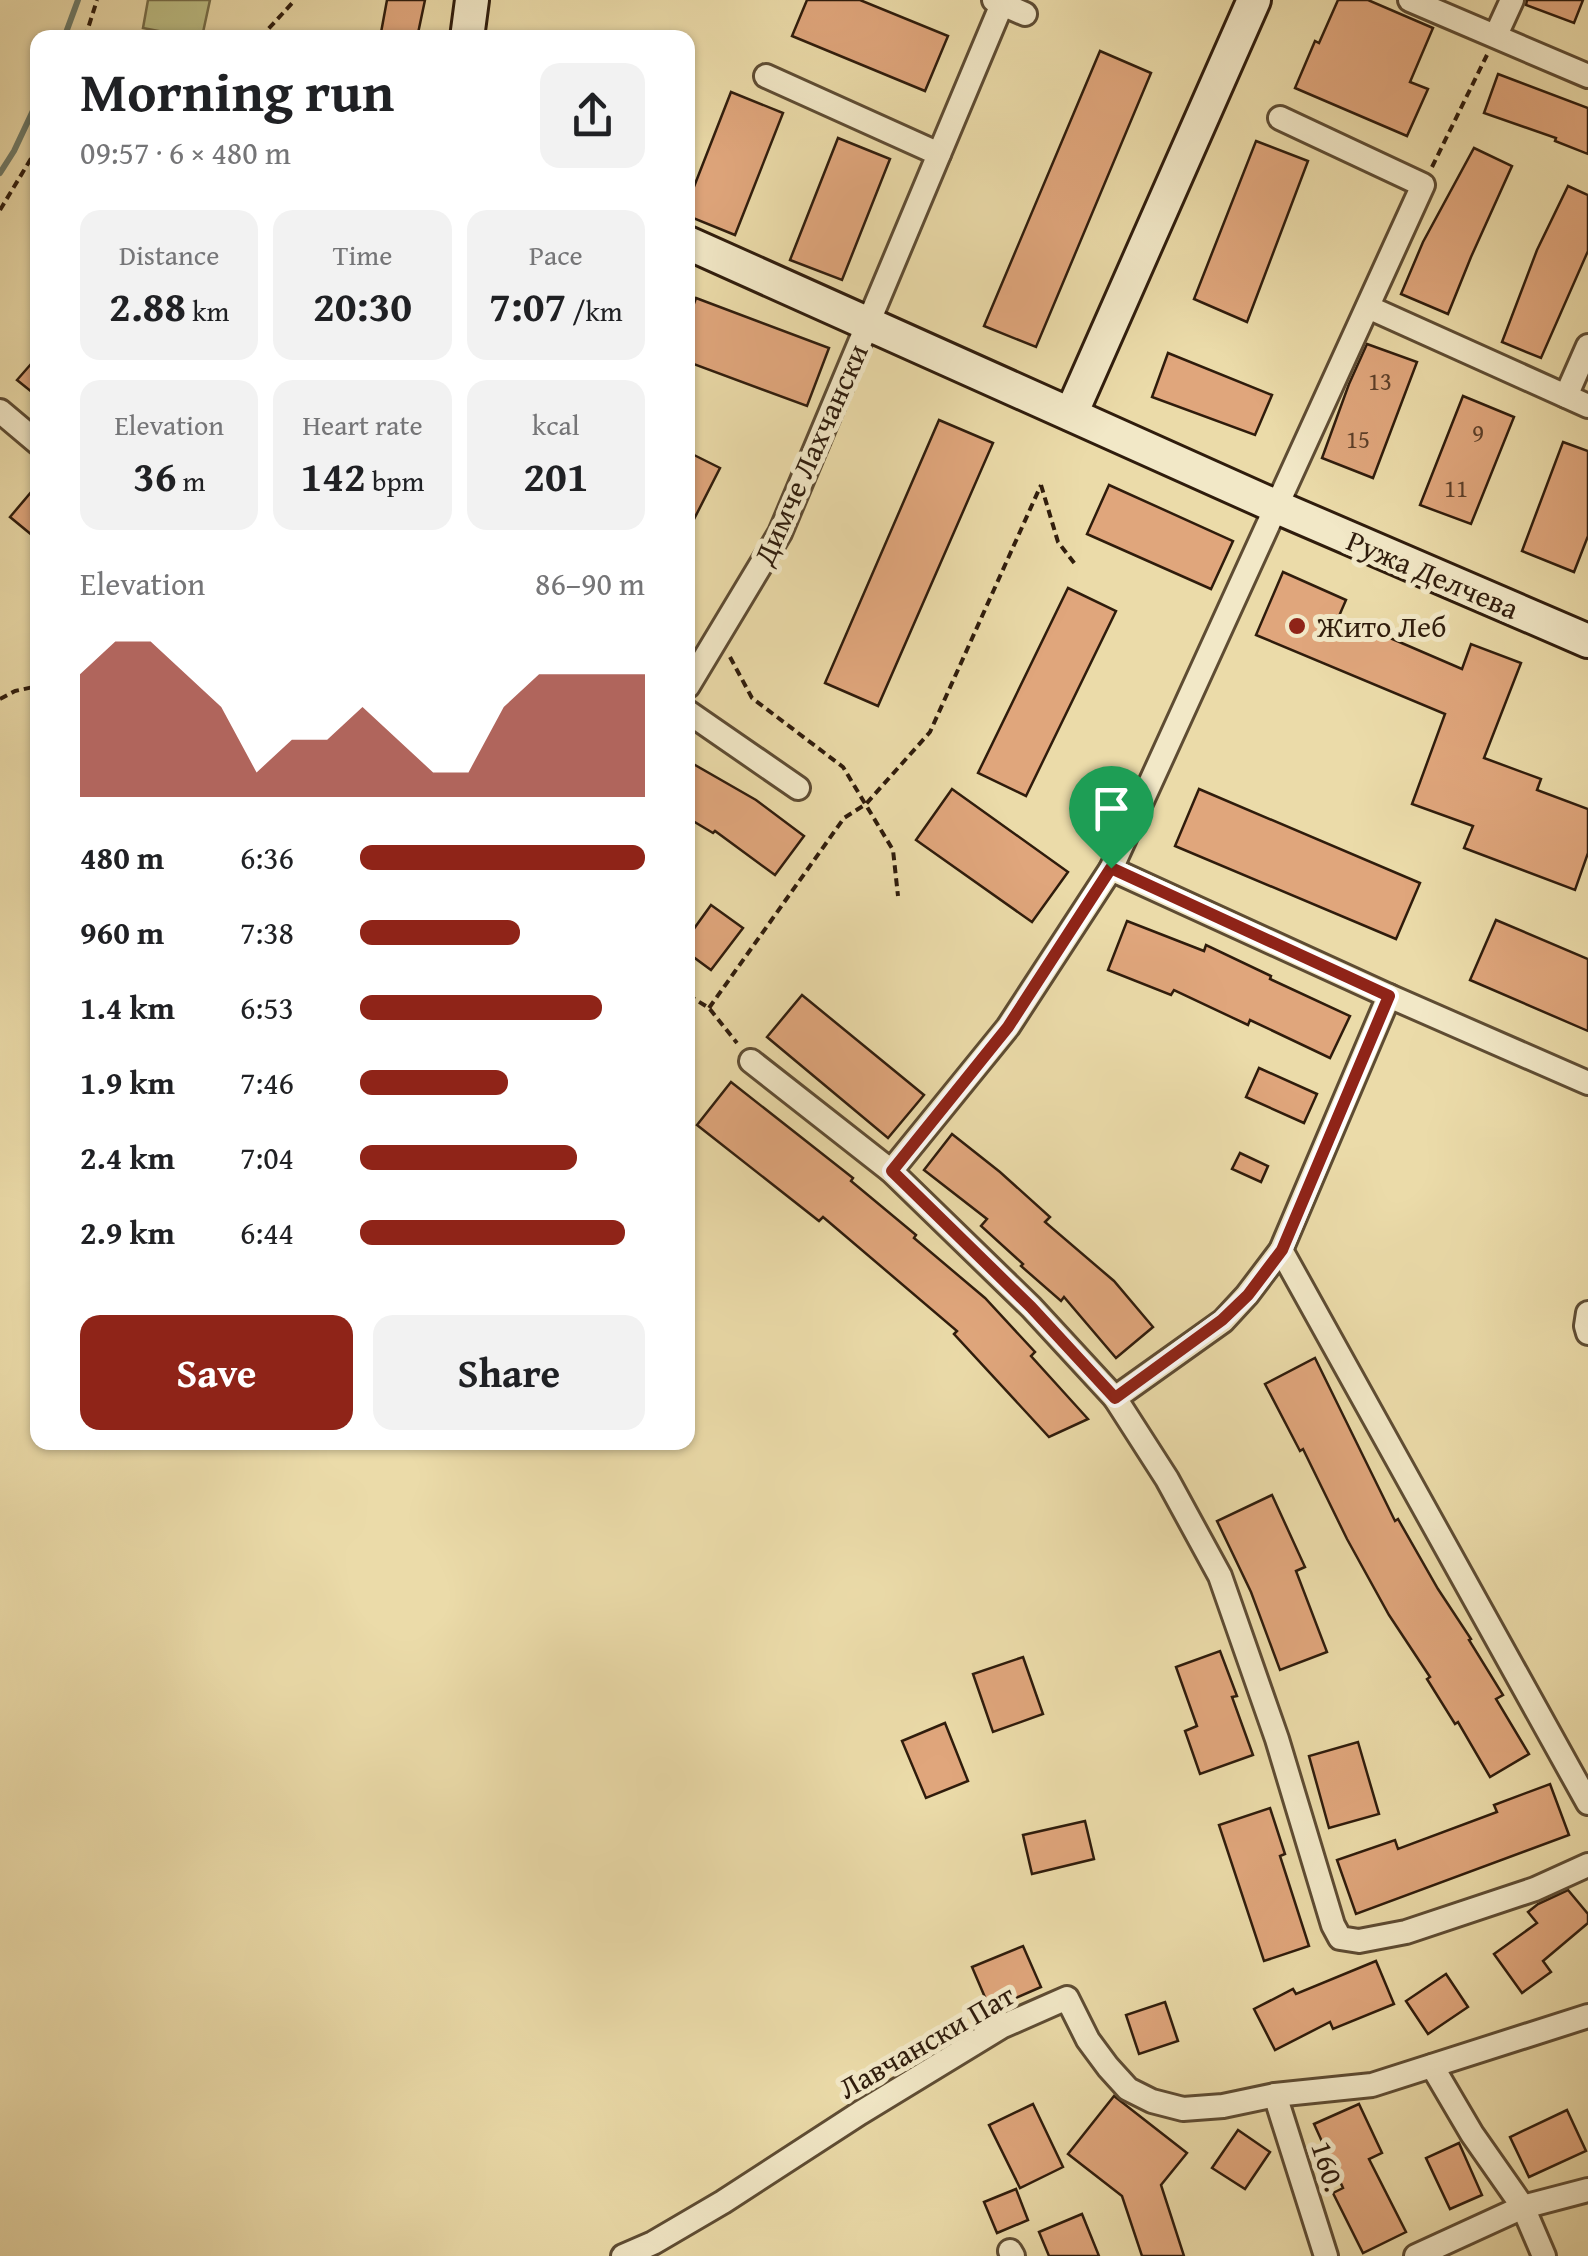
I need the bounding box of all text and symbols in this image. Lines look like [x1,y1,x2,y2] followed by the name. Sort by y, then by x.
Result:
[80,51,394,131] text: Morning run
[540,63,645,168] button: share
[80,129,291,176] text: 09:57 · 6 × 480 m
[119,234,219,275] text: Distance
[333,234,392,275] text: Time
[529,234,583,275] text: Pace
[109,275,186,336] text: 2.88
[313,275,412,336] text: 20:30
[489,275,566,336] text: 7:07
[186,290,229,331] text: km
[566,290,623,331] text: /km
[741,336,879,573] street label: Димче Лахчански
[1368,363,1392,399] house number: 13
[114,404,224,445] text: Elevation
[302,404,423,445] text: Heart rate
[532,404,580,445] text: kcal
[1472,415,1484,451] house number: 9
[1346,421,1370,457] house number: 15
[133,445,176,506] text: 36
[301,445,366,506] text: 142
[523,445,588,506] text: 201
[176,460,205,501] text: m
[366,460,424,501] text: bpm
[1444,470,1468,506] house number: 11
[1340,518,1527,630] street label: Ружа Делчева
[80,560,205,607] text: Elevation
[535,560,645,607] text: 86–90 m
[1316,604,1446,648] place label: Жито Леб
[1286,615,1308,637] marker: Жито Леб
[1069,766,1154,869] pin
[1084,781,1139,836] icon: arrive
[80,834,164,881] text: 480 m
[240,834,294,881] text: 6:36
[80,909,164,956] text: 960 m
[240,909,294,956] text: 7:38
[80,984,175,1031] text: 1.4 km
[240,984,294,1031] text: 6:53
[80,1059,175,1106] text: 1.9 km
[240,1059,294,1106] text: 7:46
[80,1134,175,1181] text: 2.4 km
[240,1134,294,1181] text: 7:04
[80,1209,175,1256] text: 2.9 km
[240,1209,294,1256] text: 6:44
[80,1315,353,1430] button: Save
[373,1315,645,1430] button: Share
[830,1972,1023,2109] street label: Лавчански Пат
[1300,2135,1358,2197] street label: 160.

